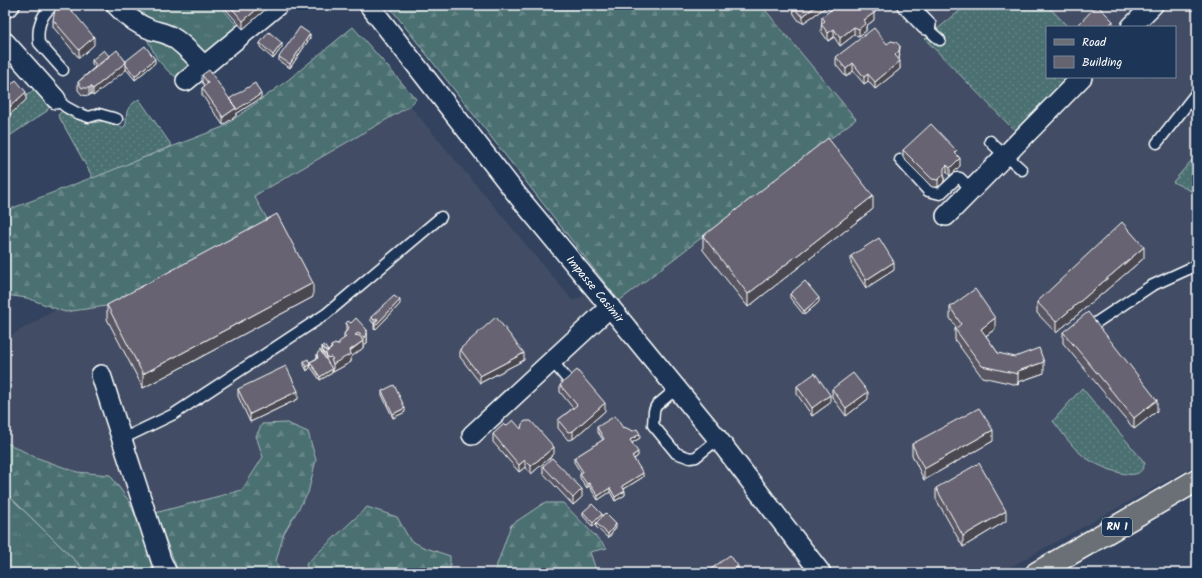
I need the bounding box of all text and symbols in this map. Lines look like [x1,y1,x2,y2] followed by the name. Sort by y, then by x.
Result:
[1046,26,1176,78] legend
[1082,33,1107,52] text: Road
[1082,53,1122,72] text: Building
[561,251,629,328] street label: Impasse Casimir
[1102,518,1132,536] road number: RN 1

